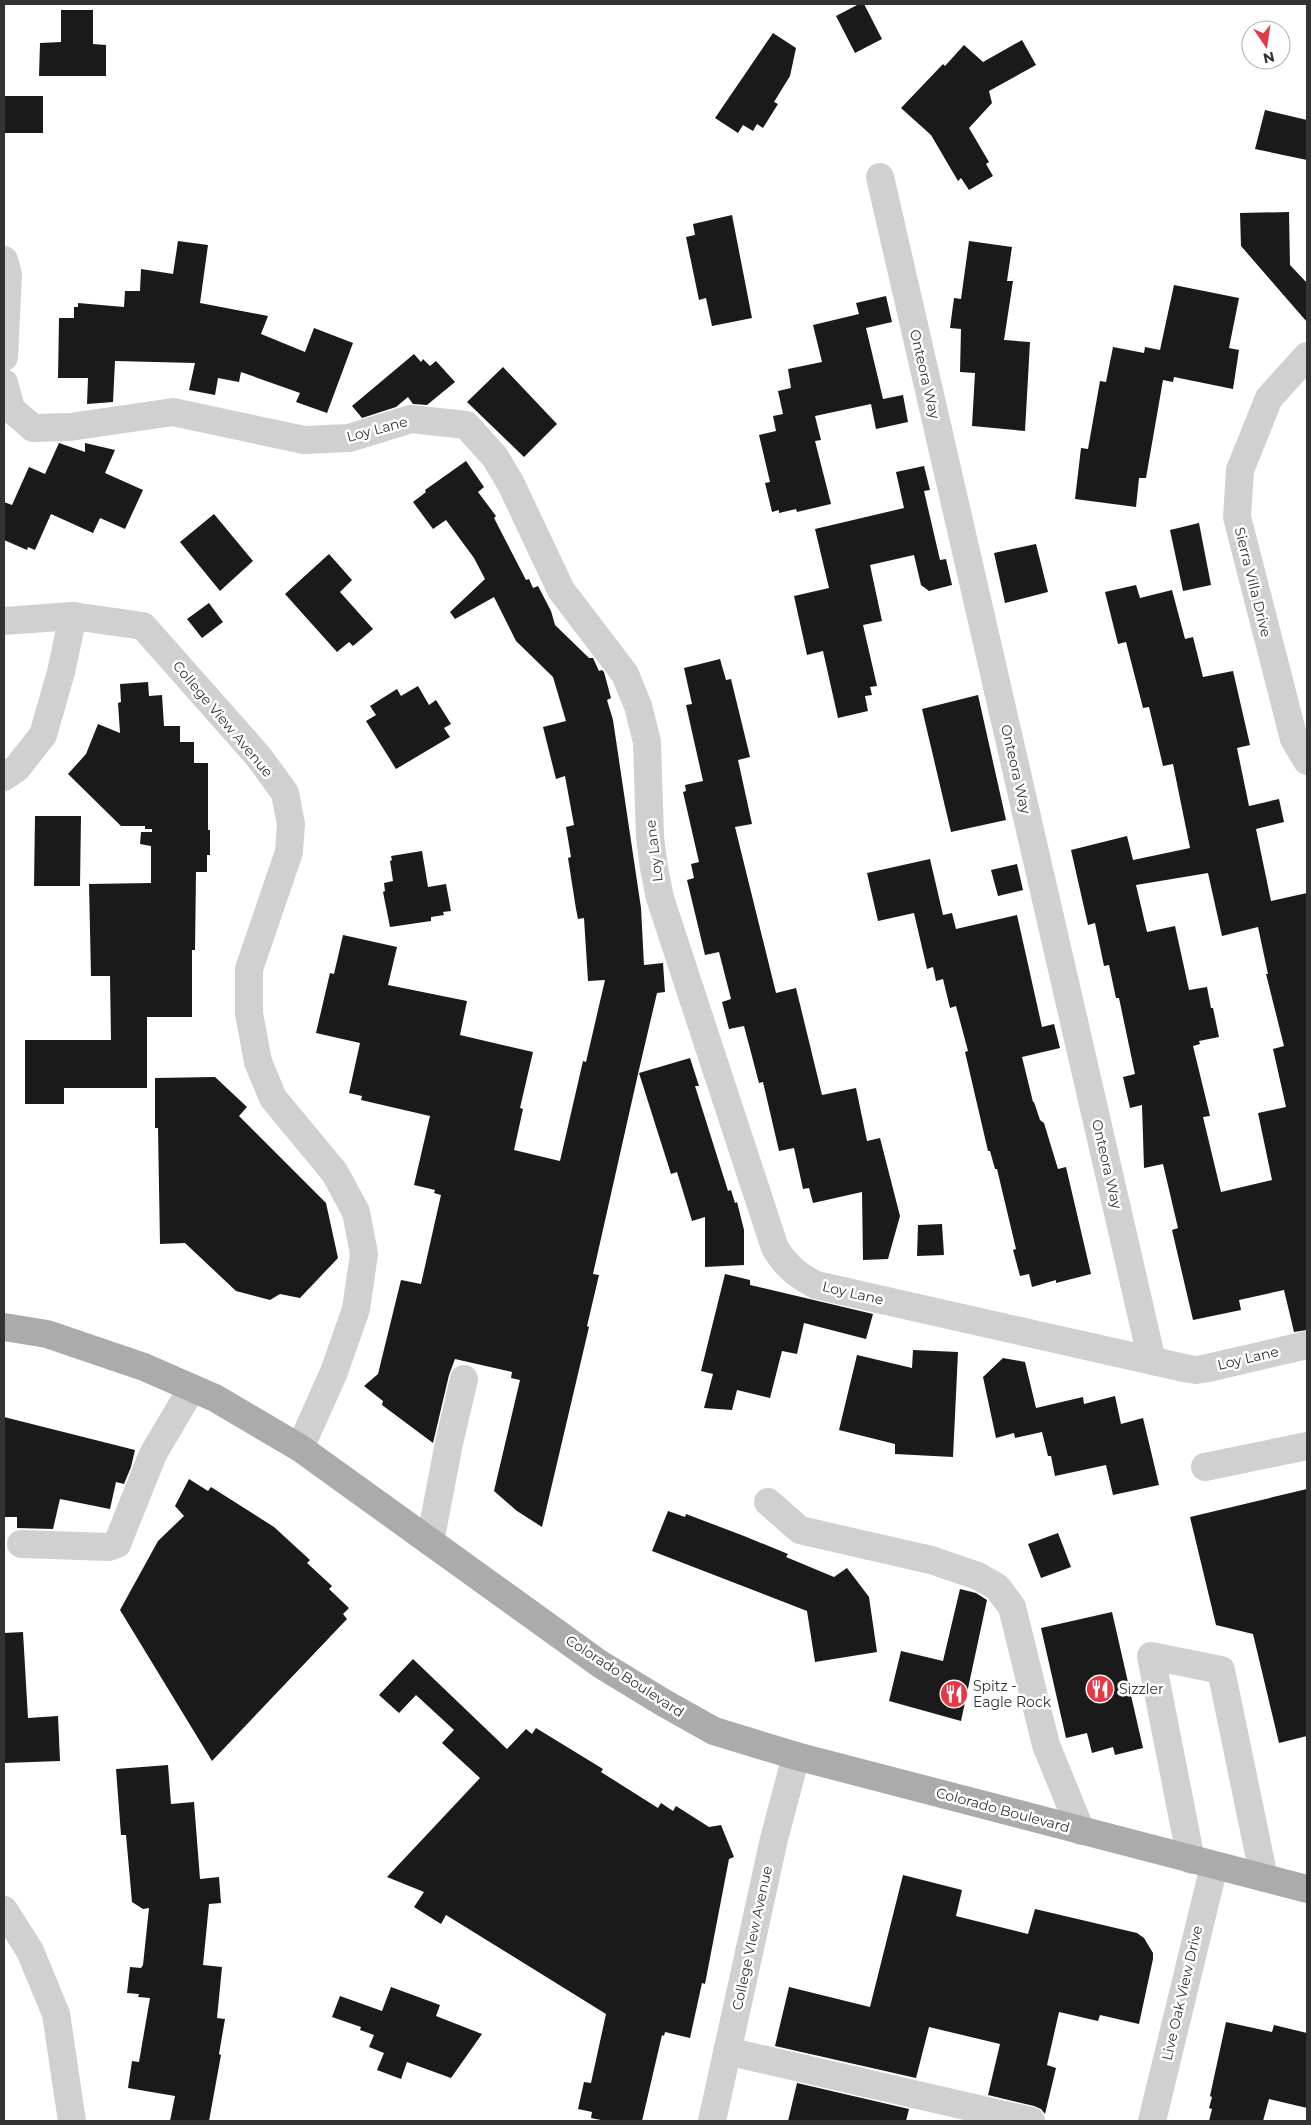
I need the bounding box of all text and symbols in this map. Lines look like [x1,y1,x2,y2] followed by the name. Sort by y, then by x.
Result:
[1241,20,1291,70] north arrow
[1261,48,1276,68] text: N
[906,328,944,421] street label: Onteora Way
[345,412,409,446] street label: Loy Lane
[1231,525,1275,639] street label: Sierra Villa Drive
[169,657,277,781] street label: College View Avenue
[997,723,1035,816] street label: Onteora Way
[641,819,667,883] street label: Loy Lane
[1088,1118,1126,1211] street label: Onteora Way
[821,1277,885,1309] street label: Loy Lane
[1216,1342,1280,1374] street label: Loy Lane
[562,1631,688,1721] street label: Colorado Boulevard
[1085,1674,1115,1704] restaurant icon: Sizzler
[973,1677,1052,1711] place label: Spitz - Eagle Rock
[939,1679,969,1709] restaurant icon: Spitz - Eagle Rock
[1119,1680,1164,1698] place label: Sizzler
[934,1784,1072,1836] street label: Colorado Boulevard
[728,1864,776,2012] street label: College VIew Avenue
[1158,1924,1206,2062] street label: Live Oak View Drive

